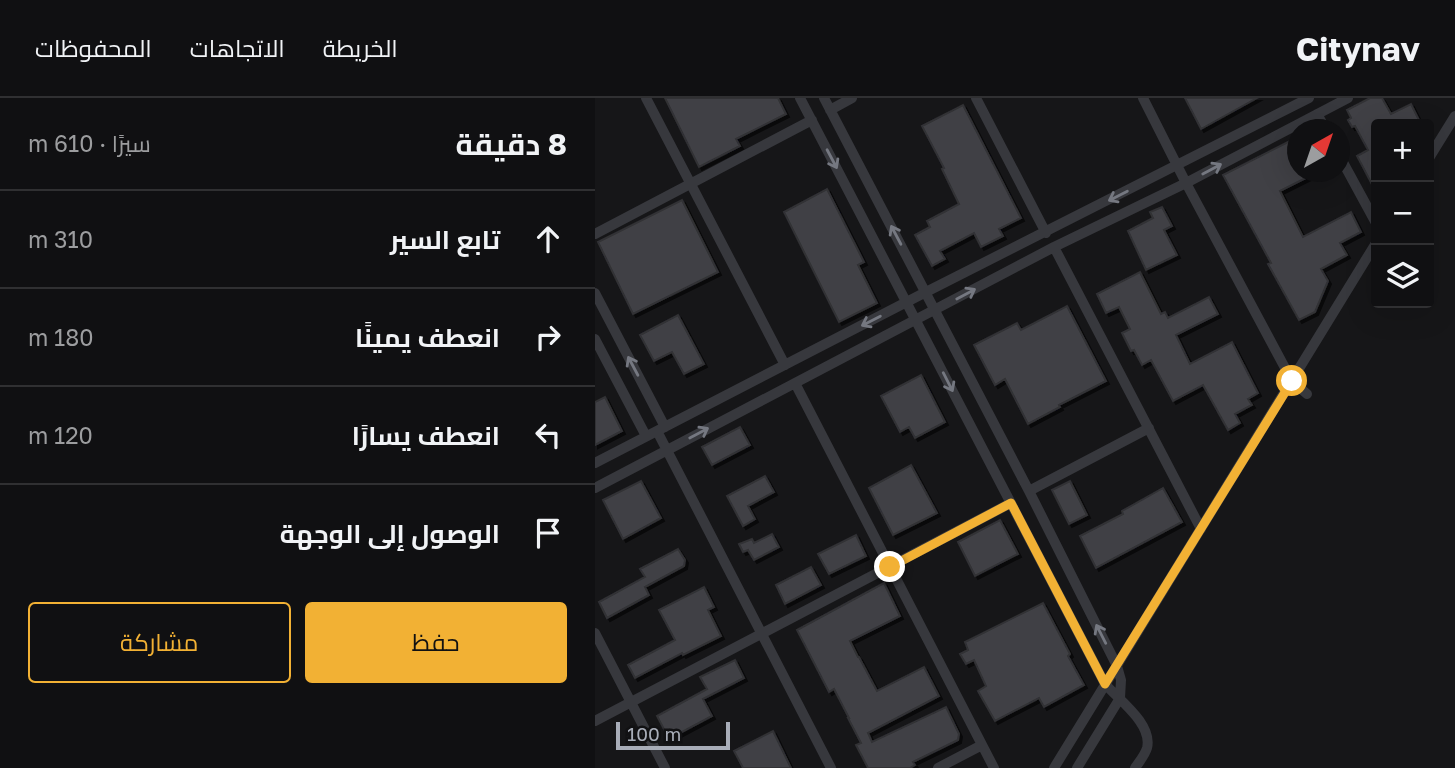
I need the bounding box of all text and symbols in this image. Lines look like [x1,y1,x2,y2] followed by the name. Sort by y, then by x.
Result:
[1296,29,1420,68] text: Citynav
[35,33,152,62] text: المحفوظات
[190,33,285,62] text: الاتجاهات
[323,33,398,62] text: الخريطة
[1287,119,1350,182] north arrow
[1371,119,1434,308] map controls
[1371,119,1434,182] button: +
[455,126,567,162] text: 8 دقيقة
[28,129,151,157] text: سيرًا · 610 m
[825,148,839,168] one-way arrow
[1201,162,1222,175] one-way arrow
[1371,182,1434,245] button: −
[1108,189,1128,203] one-way arrow
[529,220,567,258] icon: ahead
[390,224,500,255] text: تابع السير
[28,225,93,253] text: 310 m
[889,226,903,246] one-way arrow
[1371,245,1434,308] button: layers
[955,287,975,301] one-way arrow
[861,314,882,328] one-way arrow
[529,318,567,356] icon: right
[355,322,500,353] text: انعطف يمينًا
[28,323,94,351] text: 180 m
[626,356,640,377] one-way arrow
[1276,365,1307,396] route start
[942,371,956,392] one-way arrow
[529,416,567,454] icon: left
[352,420,500,451] text: انعطف يسارًا
[28,421,93,449] text: 120 m
[688,426,709,440] one-way arrow
[529,514,567,552] icon: arrive
[280,518,500,549] text: الوصول إلى الوجهة
[874,551,905,582] route end
[28,602,291,683] button: مشاركة
[305,602,567,683] button: حفظ
[1093,624,1107,645] one-way arrow
[616,719,730,751] scale bar
[627,722,681,745] text: 100 m

